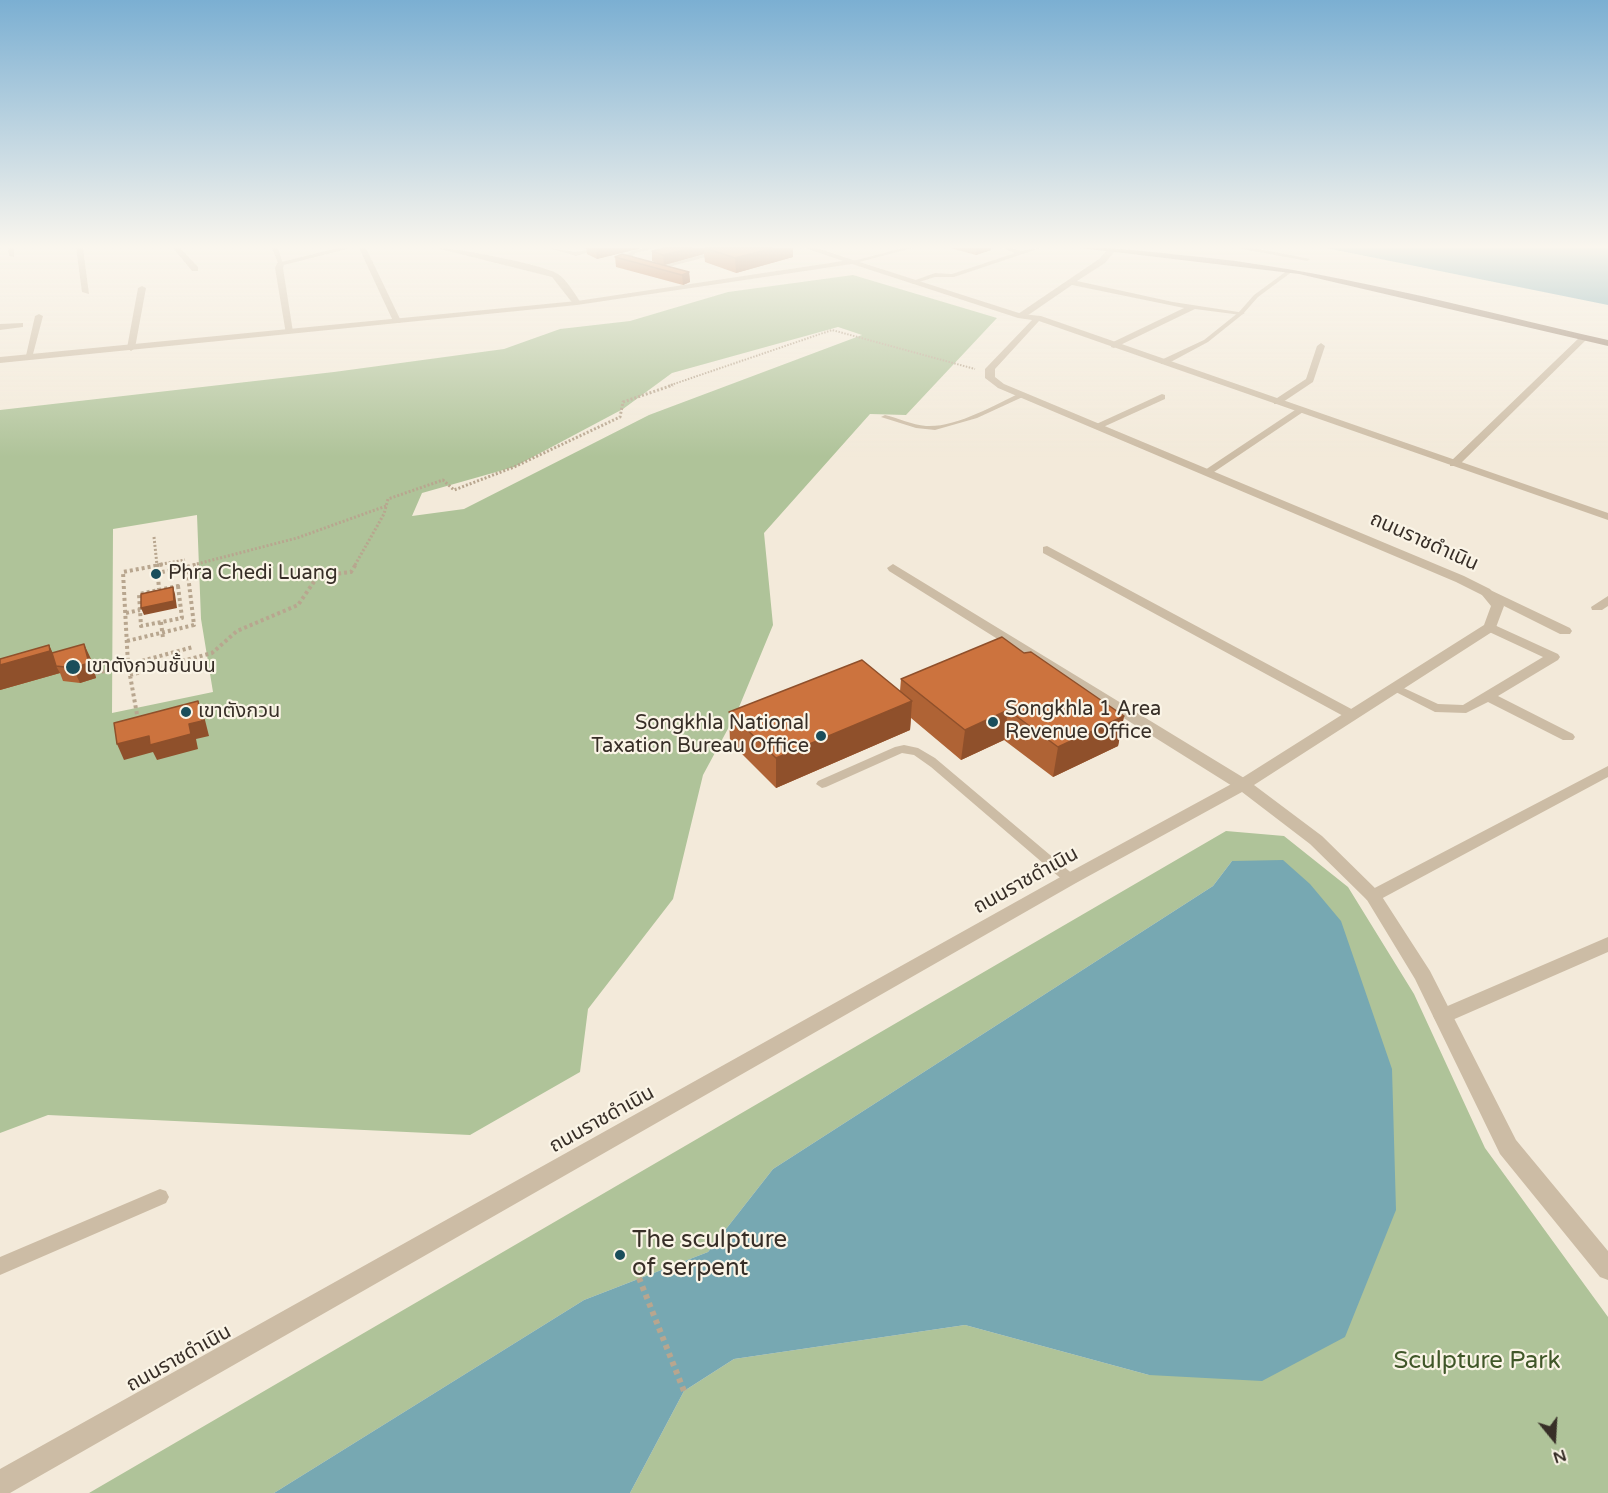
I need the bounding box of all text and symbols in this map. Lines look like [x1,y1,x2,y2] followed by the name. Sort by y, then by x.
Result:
[1366,507,1482,577] street label: ถนนราชดำเนิน
[168,562,338,586] place label: Phra Chedi Luang
[149,567,163,581] marker: Phra Chedi Luang
[86,655,216,679] place label: เขาตังกวนชั้นบน
[64,658,82,676] marker: เขาตังกวนชั้นบน
[1005,698,1161,745] place label: Songkhla 1 Area Revenue Office
[198,700,280,724] place label: เขาตังกวน
[179,705,193,719] marker: เขาตังกวน
[591,712,809,759] place label: Songkhla National Taxation Bureau Office
[986,715,1000,729] marker: Songkhla 1 Area Revenue Office
[814,729,828,743] marker: Songkhla National Taxation Bureau Office
[969,842,1083,920] street label: ถนนราชดำเนิน
[545,1081,659,1159] street label: ถนนราชดำเนิน
[632,1227,787,1283] place label: The sculpture of serpent
[613,1248,627,1262] marker: The sculpture of serpent
[122,1320,236,1398] street label: ถนนราชดำเนิน
[1394,1348,1560,1376] park label: Sculpture Park
[1524,1409,1584,1469] north arrow
[1550,1445,1569,1468] text: N

